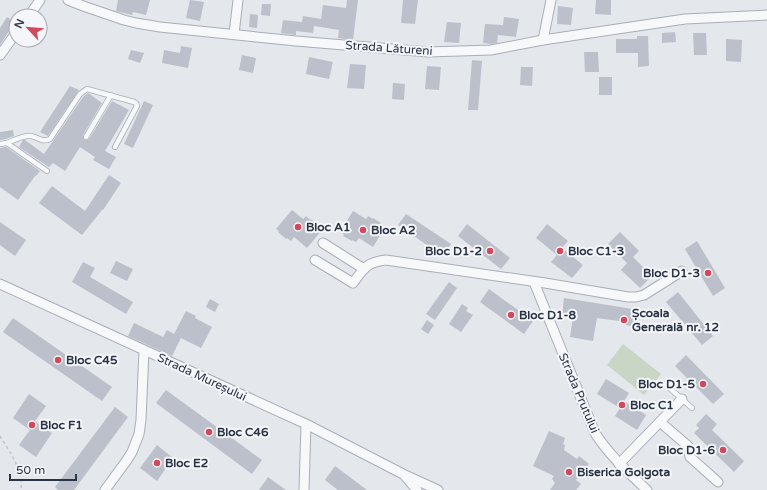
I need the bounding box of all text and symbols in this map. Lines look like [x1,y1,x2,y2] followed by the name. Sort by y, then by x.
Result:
[8,8,48,48] north arrow
[12,17,27,31] text: N
[345,38,433,58] street label: Strada Lătureni
[306,220,351,234] place label: Bloc A1
[293,222,303,232] marker: Bloc A1
[371,223,416,237] place label: Bloc A2
[358,225,368,235] marker: Bloc A2
[425,244,482,258] place label: Bloc D1-2
[568,244,624,258] place label: Bloc C1-3
[485,246,495,256] marker: Bloc D1-2
[555,246,565,256] marker: Bloc C1-3
[643,266,700,280] place label: Bloc D1-3
[703,268,713,278] marker: Bloc D1-3
[632,306,719,334] place label: Școala Generală nr. 12
[519,308,576,322] place label: Bloc D1-8
[506,310,516,320] marker: Bloc D1-8
[619,315,629,325] marker: Școala Generală nr. 12
[155,350,249,404] street label: Strada Mureșului
[556,351,602,435] street label: Strada Prutului
[66,353,118,367] place label: Bloc C45
[53,355,63,365] marker: Bloc C45
[638,377,695,391] place label: Bloc D1-5
[698,379,708,389] marker: Bloc D1-5
[630,398,674,412] place label: Bloc C1
[617,400,627,410] marker: Bloc C1
[40,418,83,432] place label: Bloc F1
[27,420,37,430] marker: Bloc F1
[217,425,269,439] place label: Bloc C46
[204,427,214,437] marker: Bloc C46
[658,443,715,457] place label: Bloc D1-6
[718,445,728,455] marker: Bloc D1-6
[10,456,76,482] scale bar
[165,456,208,470] place label: Bloc E2
[152,458,162,468] marker: Bloc E2
[16,463,45,477] text: 50 m
[577,465,670,480] place label: Biserica Golgota
[564,467,574,477] marker: Biserica Golgota

